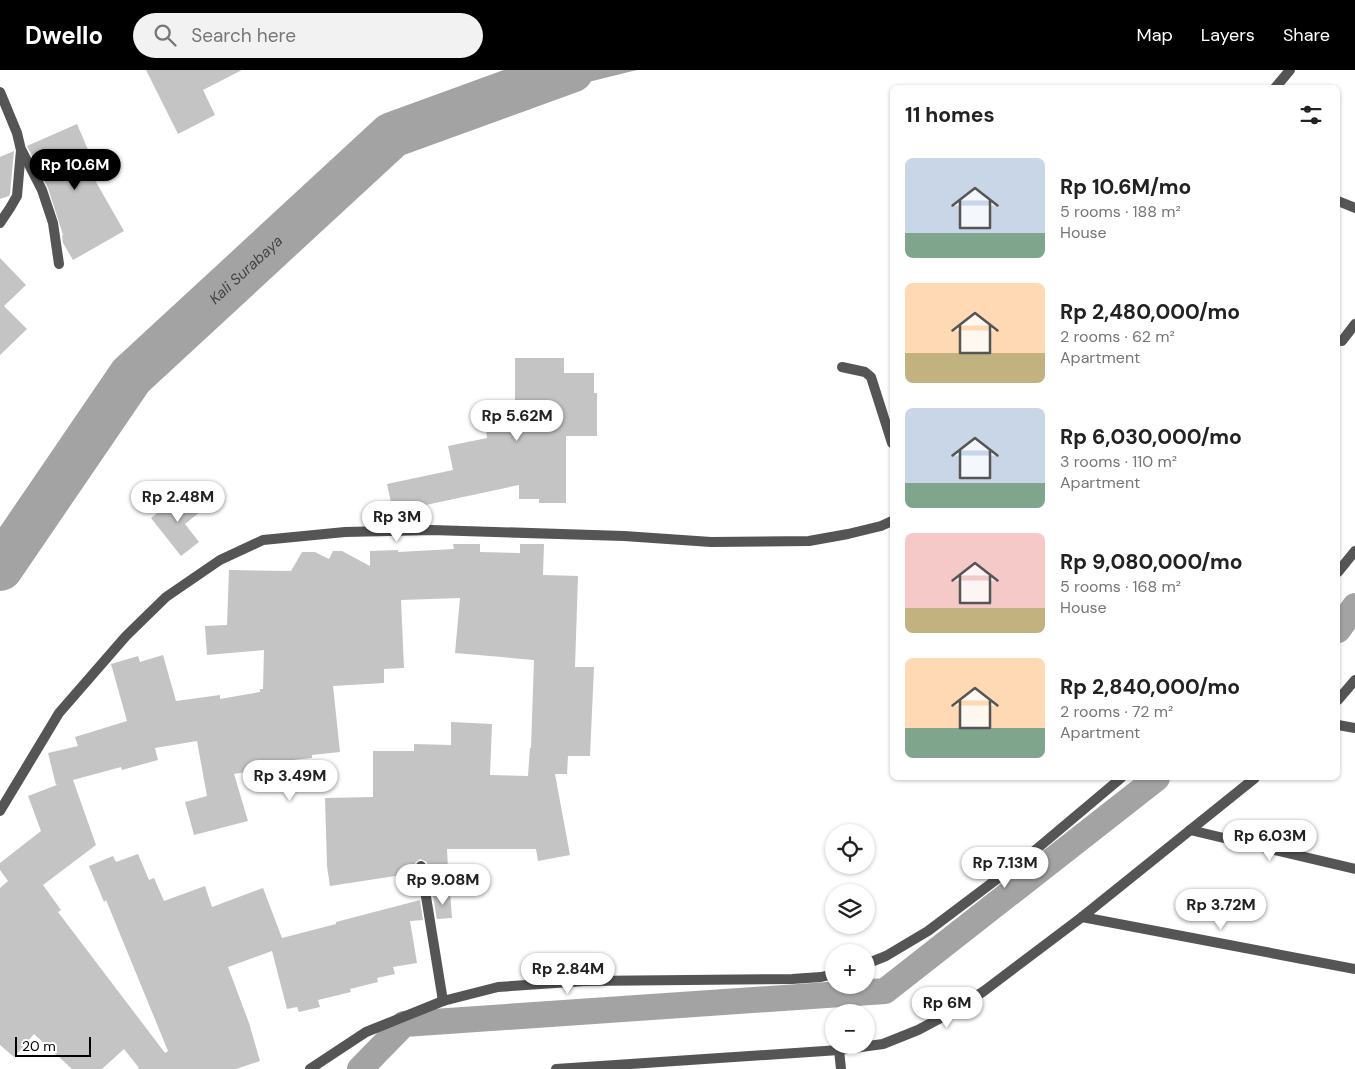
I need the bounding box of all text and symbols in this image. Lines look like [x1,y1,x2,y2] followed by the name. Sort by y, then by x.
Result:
[133,13,483,58] search box
[25,20,103,51] text: Dwello
[151,21,179,49] icon: search
[191,23,296,48] text: Search here
[1137,23,1173,47] text: Map
[1201,23,1255,47] text: Layers
[1283,23,1330,47] text: Share
[905,101,995,129] text: 11 homes
[1297,101,1325,129] icon: filters
[23,148,127,191] pin: Rp 10.6M
[41,154,109,175] text: Rp 10.6M
[1060,173,1191,201] text: Rp 10.6M/mo
[945,178,1005,238] icon: home
[1060,201,1181,222] text: 5 rooms · 188 m²
[1060,222,1107,243] text: House
[205,231,287,309] water label: Kali Surabaya
[1060,298,1240,326] text: Rp 2,480,000/mo
[945,303,1005,363] icon: home
[1060,326,1175,347] text: 2 rooms · 62 m²
[1060,347,1140,368] text: Apartment
[465,400,569,442] pin: Rp 5.62M
[481,405,553,426] text: Rp 5.62M
[1060,423,1242,451] text: Rp 6,030,000/mo
[945,428,1005,488] icon: home
[1060,451,1177,472] text: 3 rooms · 110 m²
[1060,472,1140,493] text: Apartment
[126,480,230,523] pin: Rp 2.48M
[142,486,214,507] text: Rp 2.48M
[362,500,432,543] pin: Rp 3M
[373,506,421,527] text: Rp 3M
[1060,548,1243,576] text: Rp 9,080,000/mo
[945,553,1005,613] icon: home
[1060,576,1181,597] text: 5 rooms · 168 m²
[1060,597,1107,618] text: House
[1060,673,1240,701] text: Rp 2,840,000/mo
[945,678,1005,738] icon: home
[1060,701,1173,722] text: 2 rooms · 72 m²
[1060,722,1140,743] text: Apartment
[238,760,342,802] pin: Rp 3.49M
[254,765,326,786] text: Rp 3.49M
[1218,820,1322,862] pin: Rp 6.03M
[825,824,875,1054] map controls
[825,824,875,874] button: locate
[1234,825,1306,846] text: Rp 6.03M
[953,846,1057,889] pin: Rp 7.13M
[972,852,1038,873] text: Rp 7.13M
[391,864,495,906] pin: Rp 9.08M
[407,869,479,890] text: Rp 9.08M
[825,884,875,934] button: layers
[1169,888,1273,931] pin: Rp 3.72M
[1186,894,1256,915] text: Rp 3.72M
[825,944,875,994] button: +
[516,952,620,995] pin: Rp 2.84M
[532,958,604,979] text: Rp 2.84M
[912,986,982,1029] pin: Rp 6M
[923,992,971,1013] text: Rp 6M
[825,1004,875,1054] button: −
[15,1034,91,1057] scale bar
[22,1037,56,1055] text: 20 m

